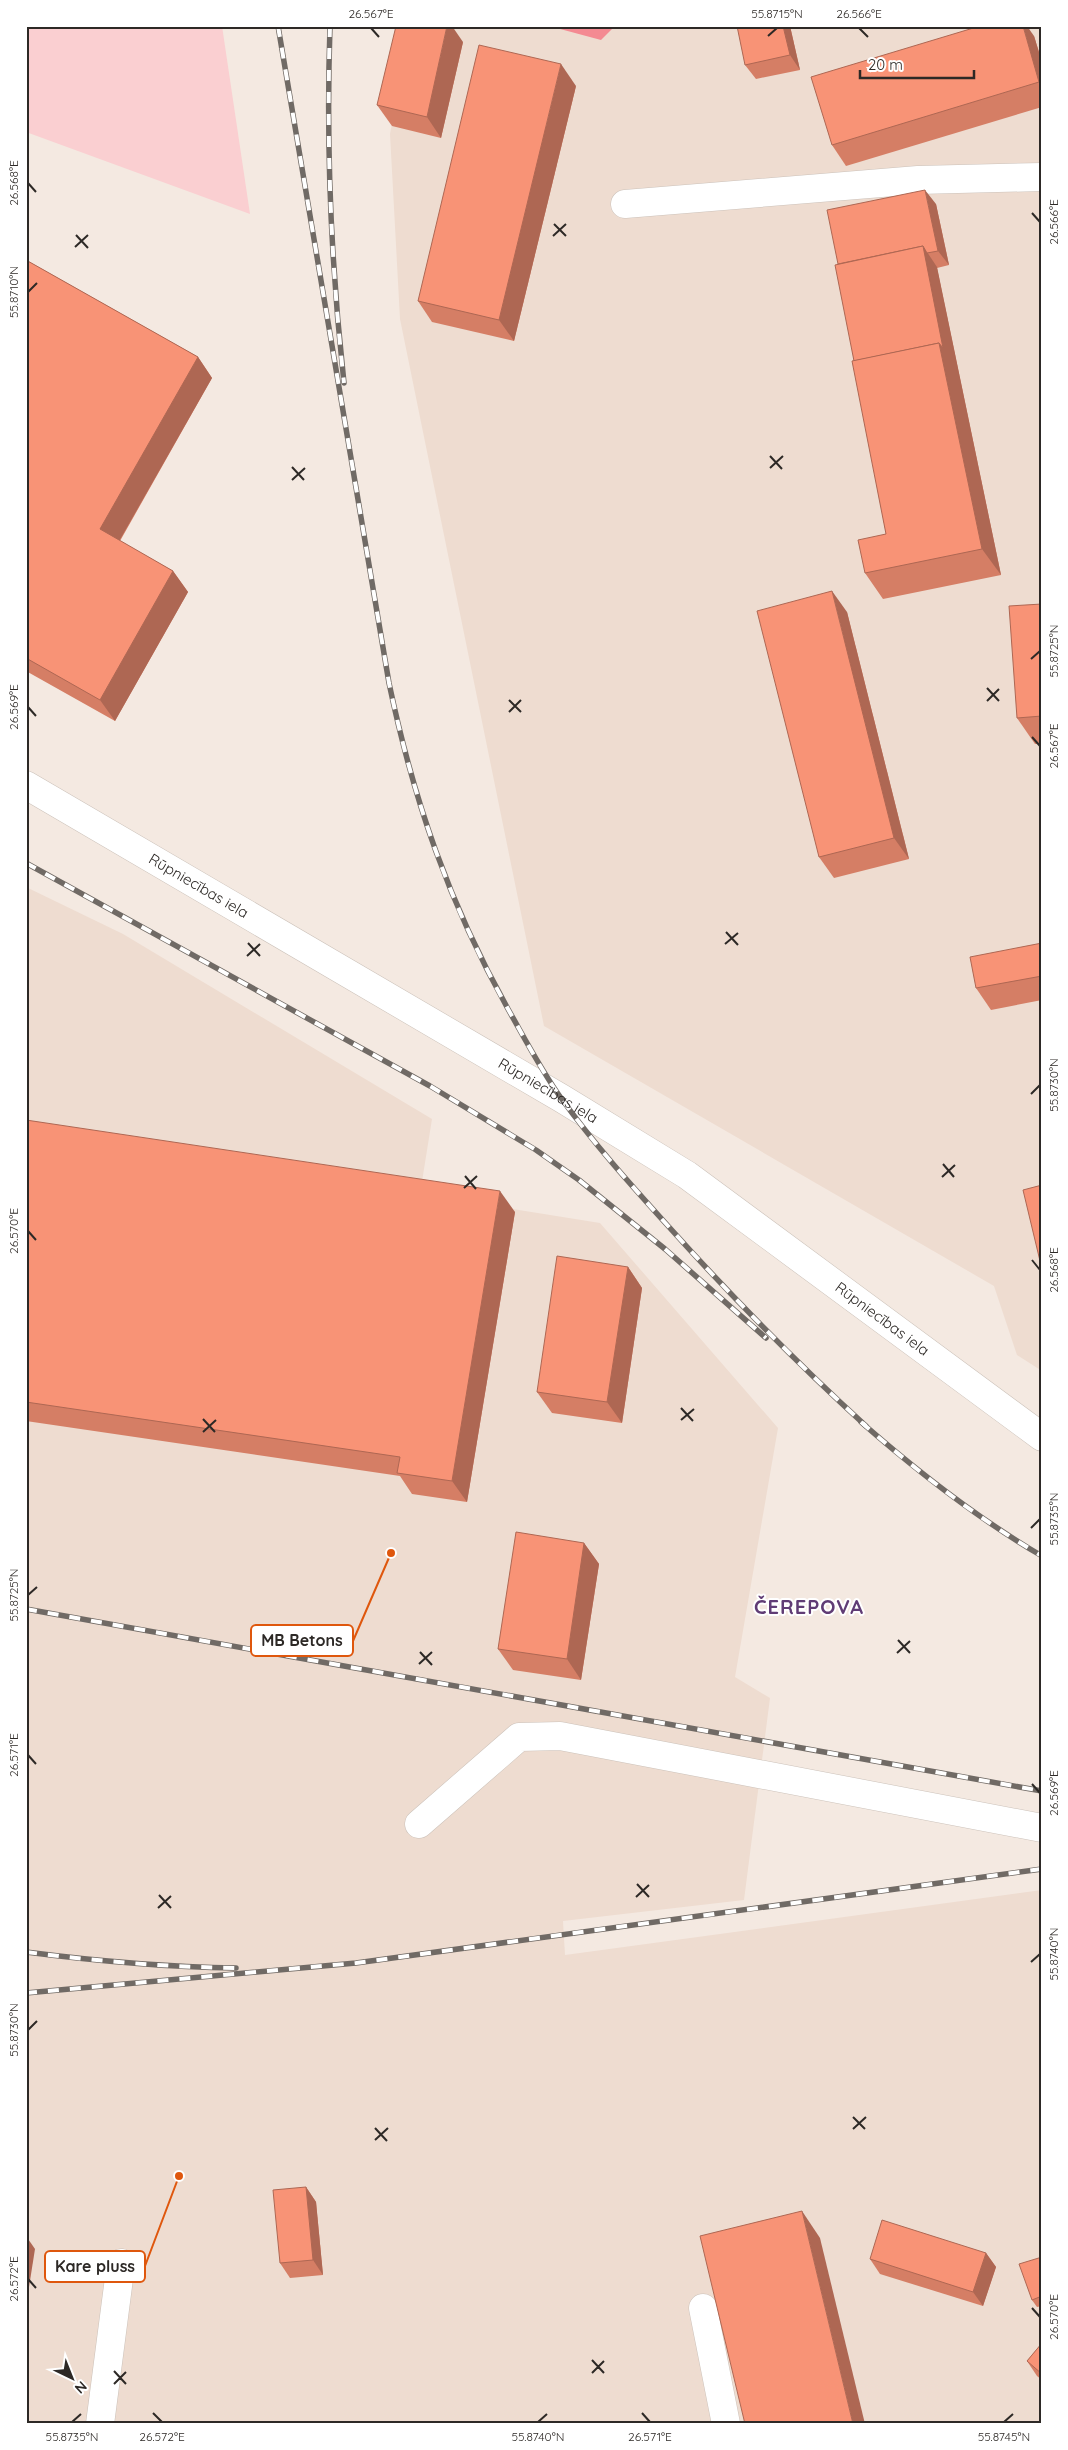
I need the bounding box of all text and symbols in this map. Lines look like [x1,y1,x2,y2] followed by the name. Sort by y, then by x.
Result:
[348,6,394,21] text: 26.567°E
[751,6,803,21] text: 55.8715°N
[836,6,882,21] text: 26.566°E
[860,48,974,80] scale bar
[868,55,903,74] text: 20 m
[6,160,21,206] text: 26.568°E
[1046,199,1061,245] text: 26.566°E
[6,266,21,318] text: 55.8710°N
[1046,624,1061,678] text: 55.8725°N
[6,684,21,730] text: 26.569°E
[1046,723,1061,769] text: 26.567°E
[146,849,252,922] street label: Rūpniecības iela
[495,1053,602,1127] street label: Rūpniecības iela
[1046,1058,1061,1112] text: 55.8730°N
[6,1208,21,1254] text: 26.570°E
[1046,1247,1061,1293] text: 26.568°E
[832,1278,933,1360] street label: Rūpniecības iela
[1046,1493,1061,1545] text: 55.8735°N
[6,1568,21,1622] text: 55.8725°N
[754,1594,864,1619] district label: ČEREPOVA
[251,1625,353,1656] callout: MB Betons
[261,1630,343,1650] text: MB Betons
[6,1733,21,1777] text: 26.571°E
[1046,1770,1061,1816] text: 26.569°E
[1046,1928,1061,1980] text: 55.8740°N
[6,2003,21,2057] text: 55.8730°N
[45,2251,145,2282] callout: Kare pluss
[6,2256,21,2302] text: 26.572°E
[55,2256,135,2276] text: Kare pluss
[1046,2294,1061,2340] text: 26.570°E
[48,2352,98,2402] north arrow
[71,2377,91,2398] text: N
[46,2429,98,2444] text: 55.8735°N
[139,2429,185,2444] text: 26.572°E
[512,2429,564,2444] text: 55.8740°N
[628,2429,672,2444] text: 26.571°E
[978,2429,1030,2444] text: 55.8745°N

